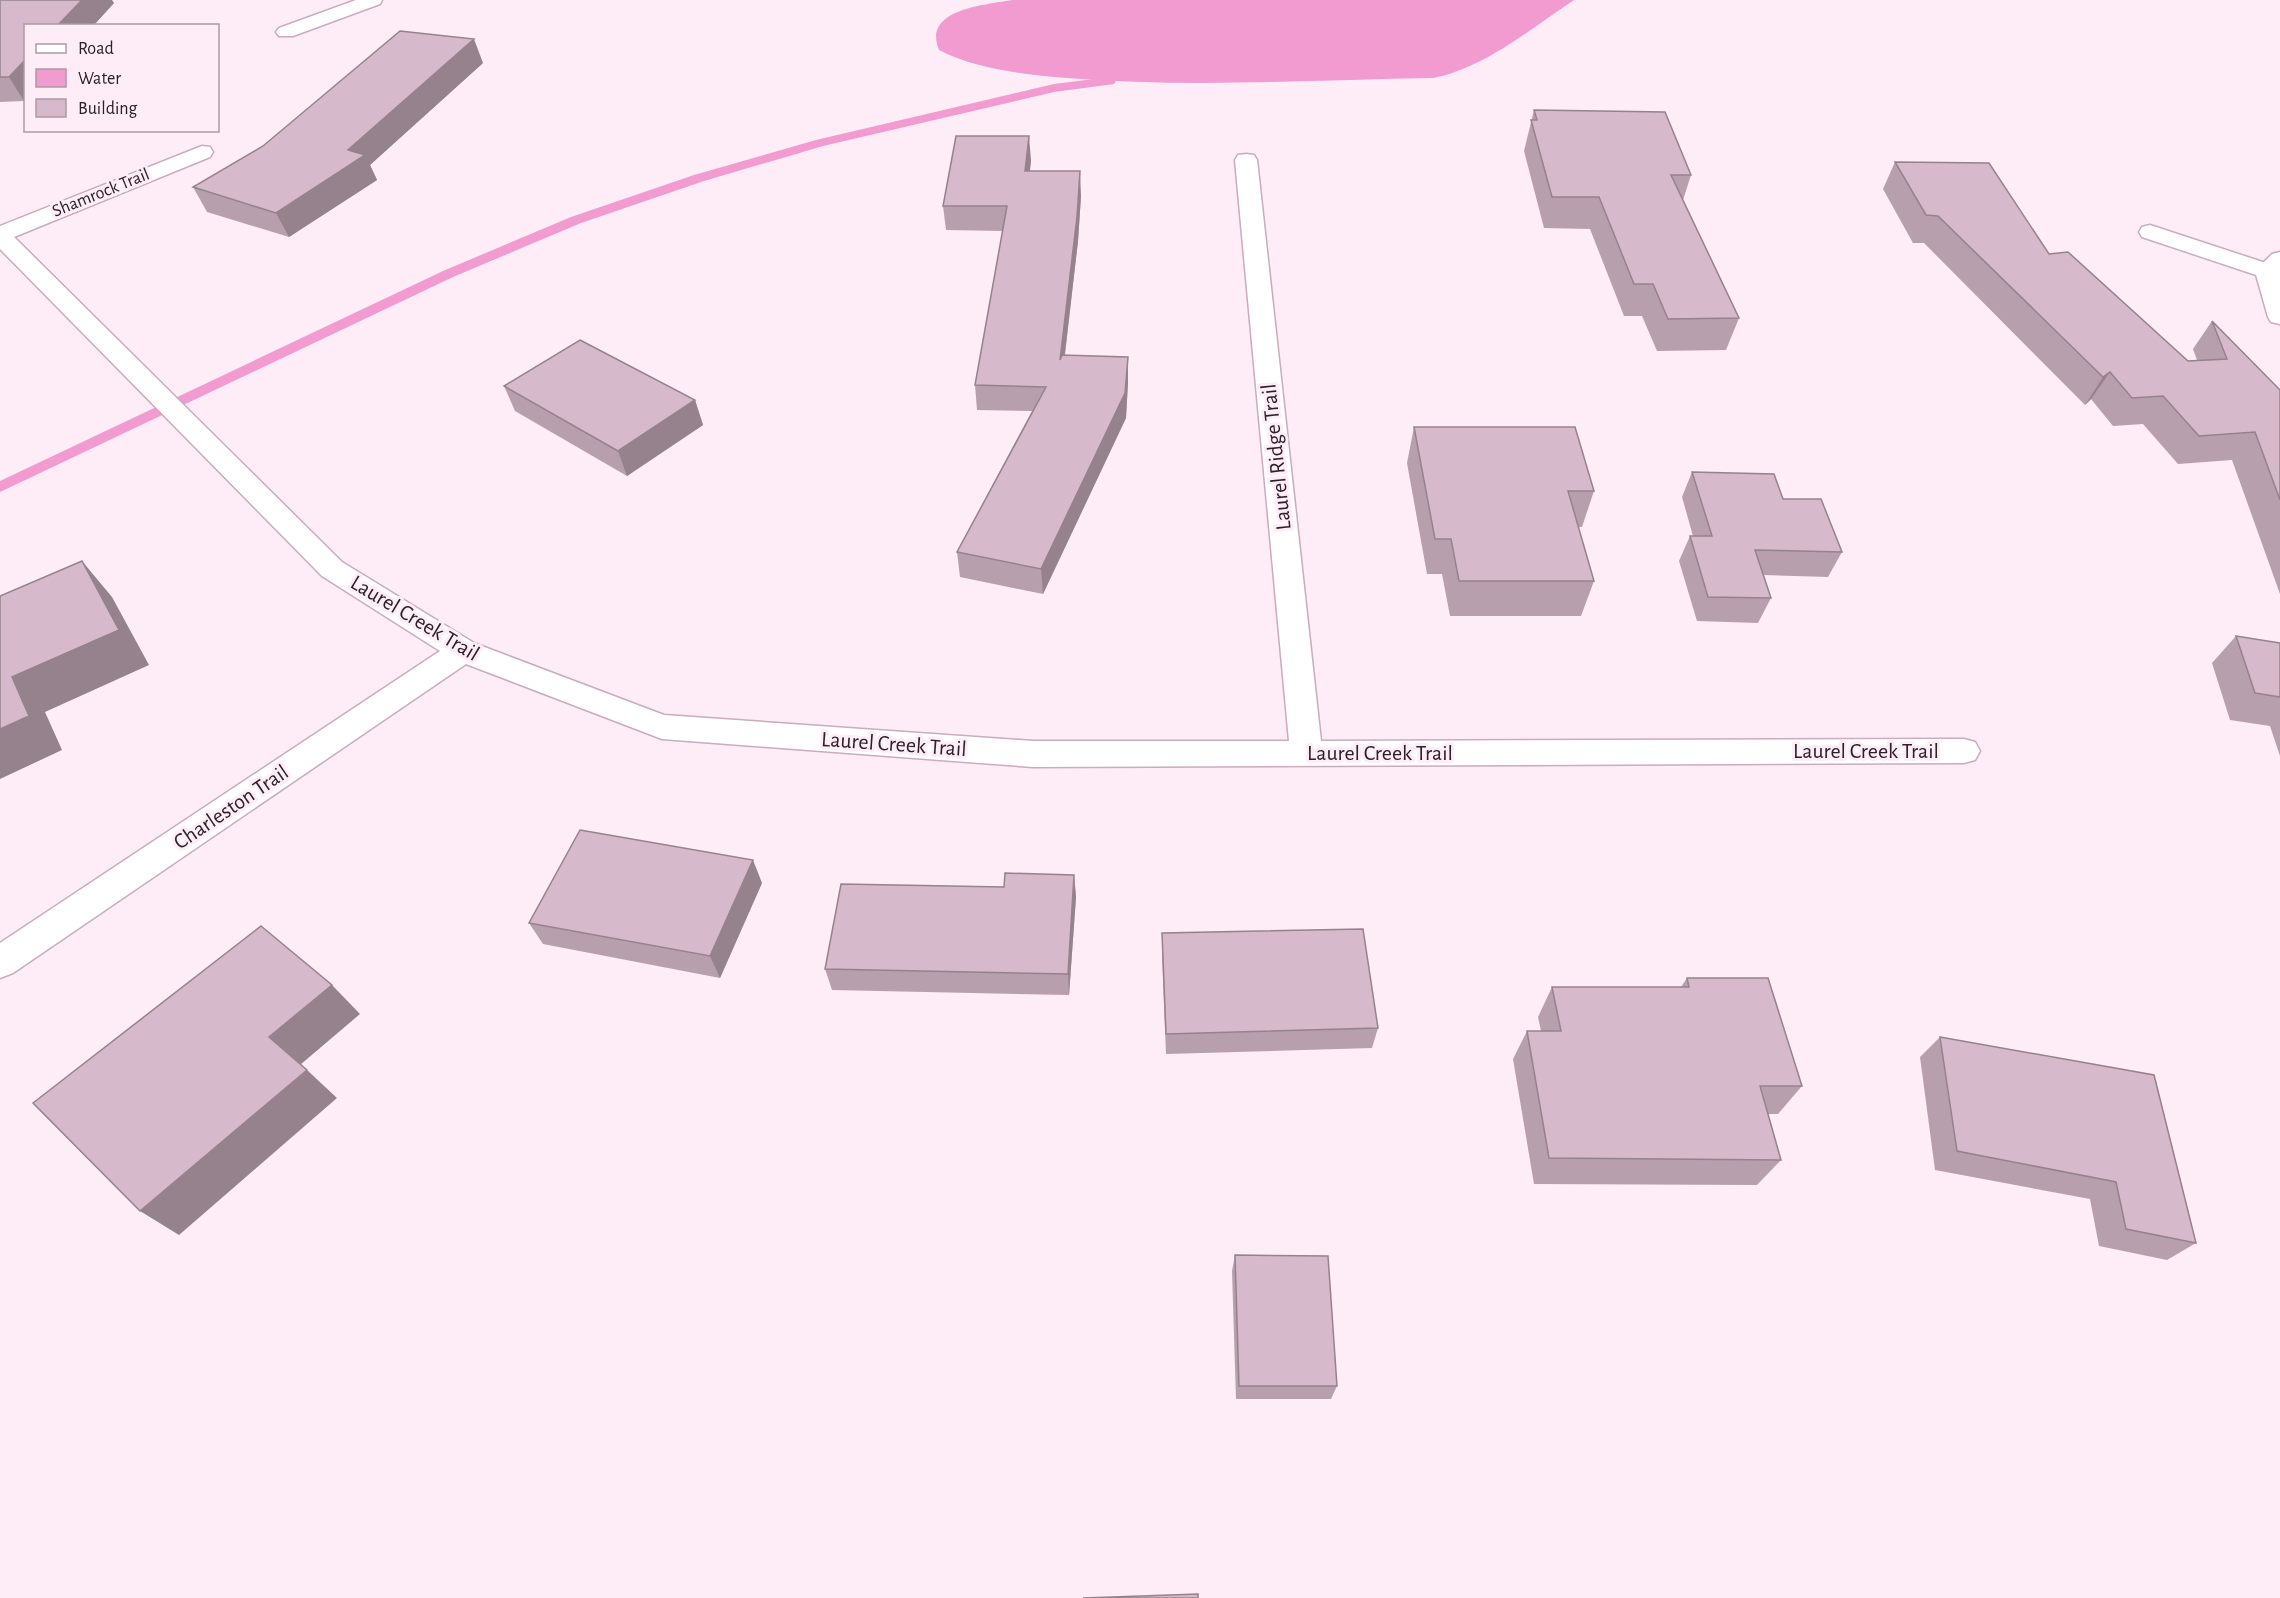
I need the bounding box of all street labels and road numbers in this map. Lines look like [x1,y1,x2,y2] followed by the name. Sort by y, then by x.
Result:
[50,165,152,221] street label: Shamrock Trail
[1257,383,1295,531] street label: Laurel Ridge Trail
[347,571,483,665] street label: Laurel Creek Trail
[820,728,968,760] street label: Laurel Creek Trail
[1793,740,1939,762] street label: Laurel Creek Trail
[1307,742,1453,764] street label: Laurel Creek Trail
[170,761,292,853] street label: Charleston Trail

